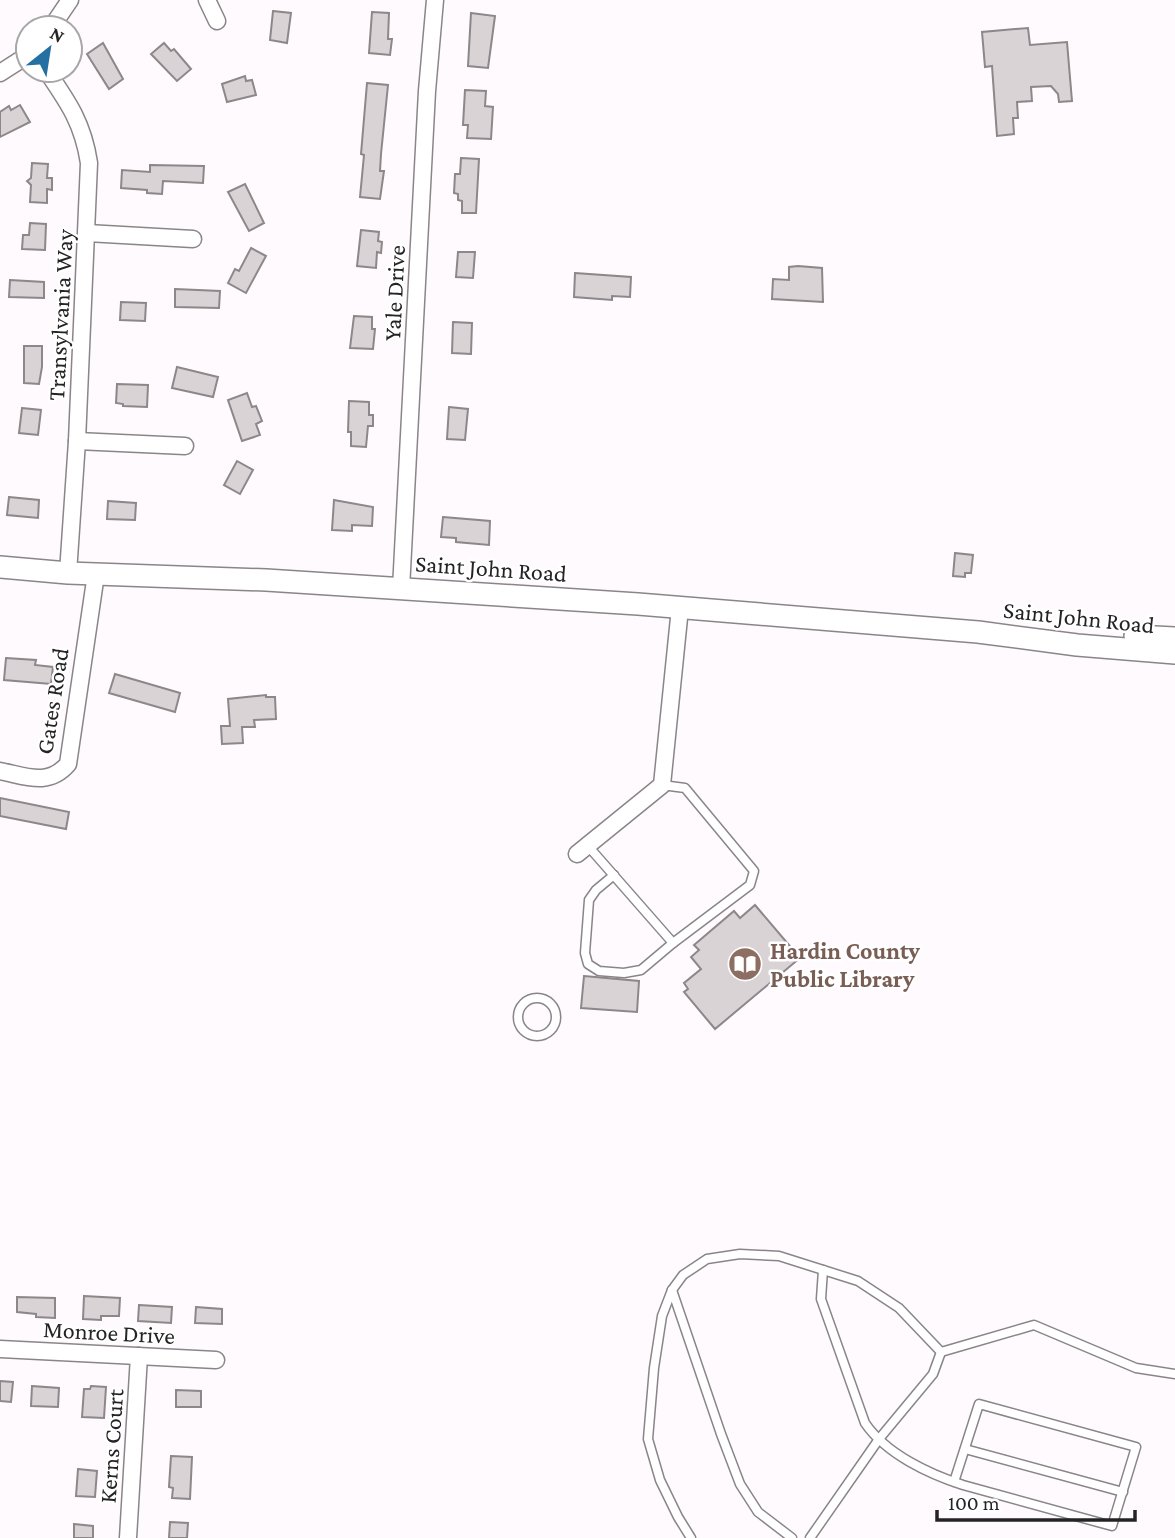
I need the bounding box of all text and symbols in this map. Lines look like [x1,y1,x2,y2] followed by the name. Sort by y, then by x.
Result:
[14,14,84,84] north arrow
[46,22,68,47] text: N
[42,228,78,401] street label: Transylvania Way
[378,244,410,342] street label: Yale Drive
[414,549,568,587] street label: Saint John Road
[1002,596,1156,638] street label: Saint John Road
[30,646,74,756] street label: Gates Road
[770,937,920,992] place label: Hardin County Public Library
[726,945,764,983] library icon: Hardin County Public Library
[42,1315,176,1349] street label: Monroe Drive
[94,1387,129,1504] street label: Kerns Court
[937,1478,1135,1522] scale bar
[948,1491,1000,1515] text: 100 m

